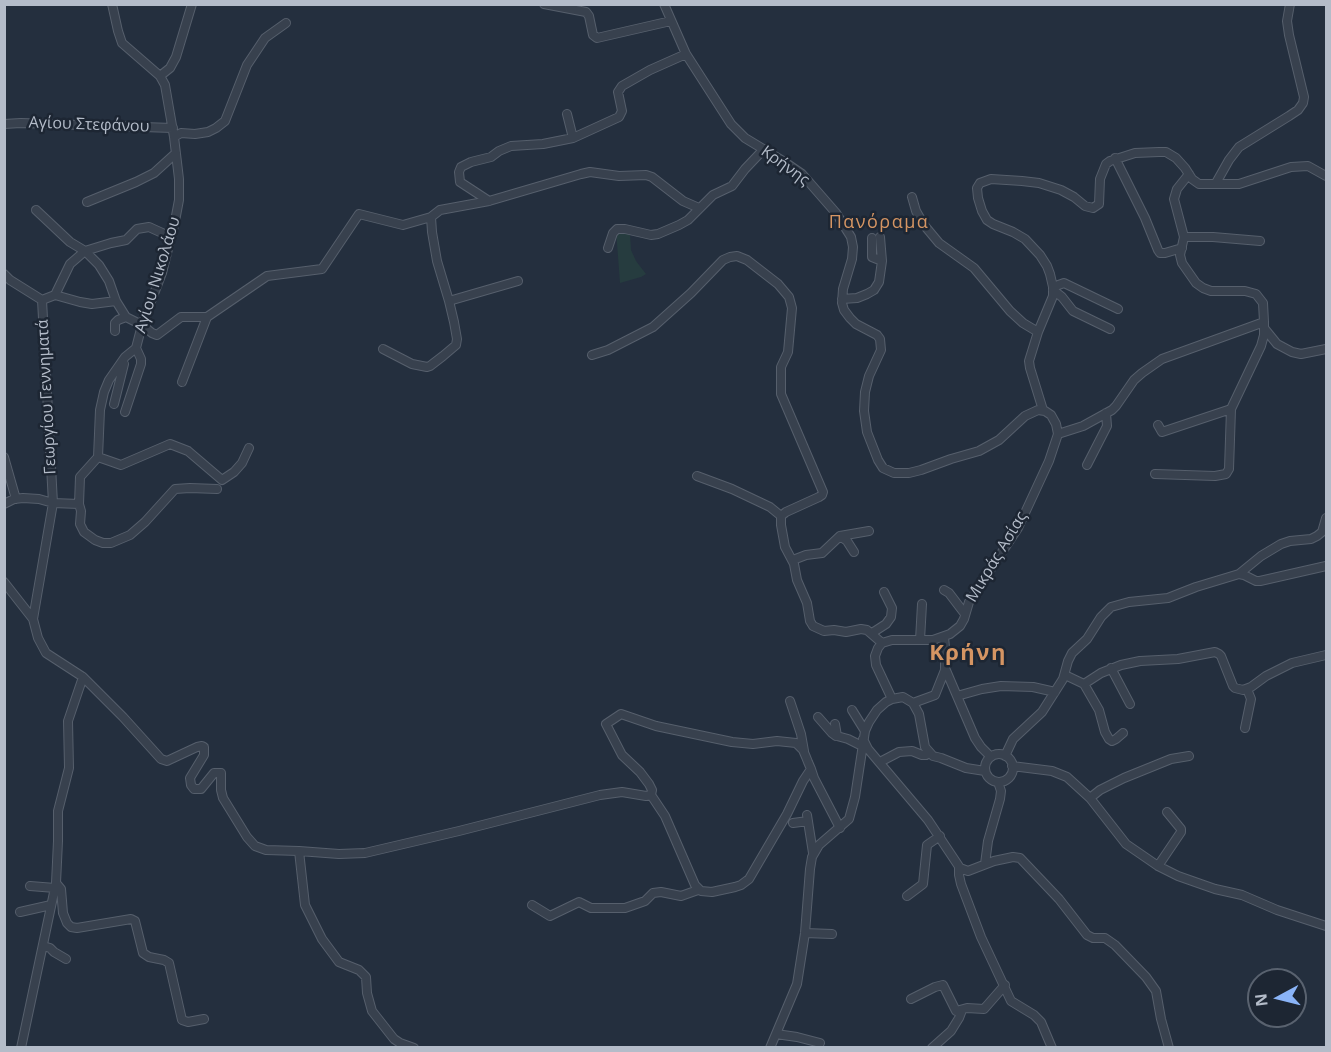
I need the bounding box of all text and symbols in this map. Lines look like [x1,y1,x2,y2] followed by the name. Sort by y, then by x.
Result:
[28,113,150,137] street label: Αγίου Στεφάνου
[757,142,813,190] street label: Κρήνης
[829,212,929,234] district label: Πανόραμα
[131,215,185,335] street label: Αγίου Νικολάου
[33,319,61,475] street label: Γεωργίου Γεννηματά
[962,508,1032,606] street label: Μικράς Ασίας
[929,641,1007,667] district label: Κρήνη
[1247,968,1307,1028] north arrow
[1249,992,1273,1008] text: N

